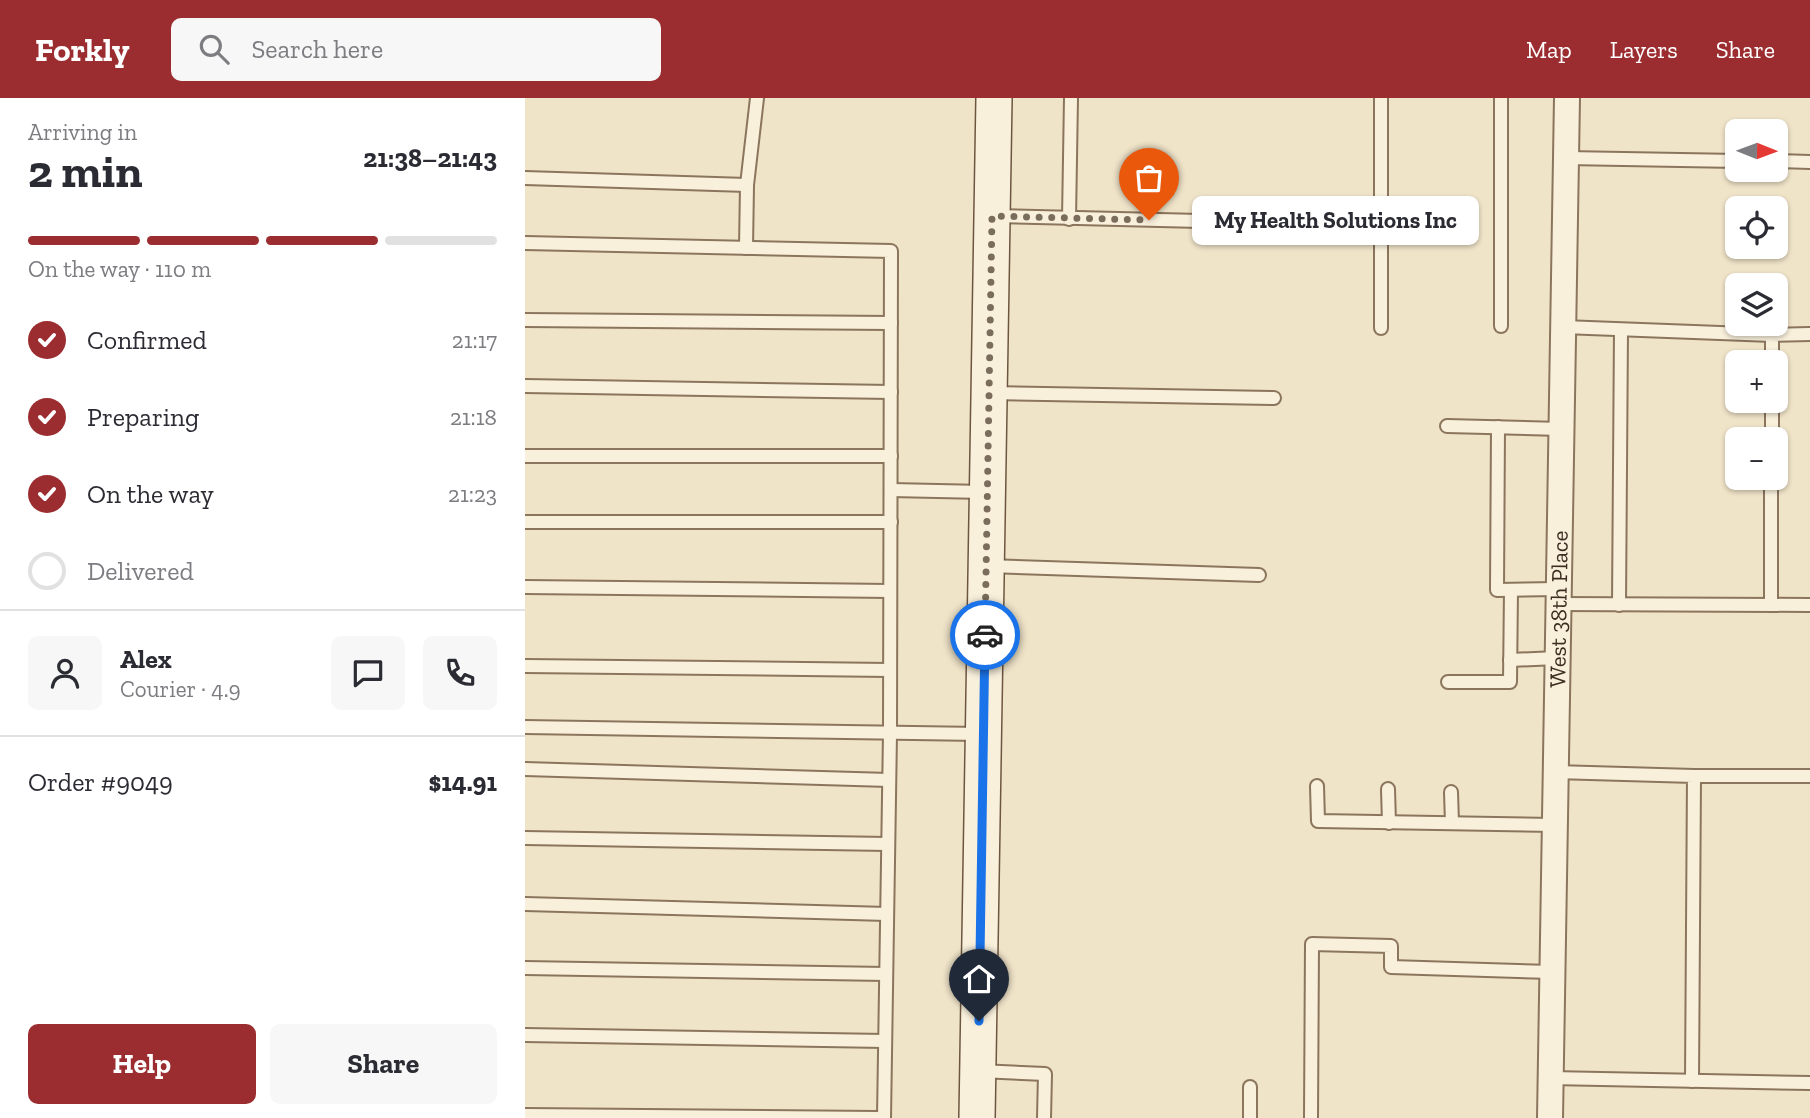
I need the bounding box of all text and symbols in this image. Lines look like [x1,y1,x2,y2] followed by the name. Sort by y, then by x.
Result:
[171,18,661,81] search box
[35,30,129,69] text: Forkly
[195,30,233,68] icon: search
[251,33,383,65] text: Search here
[1526,35,1572,64] text: Map
[1610,35,1678,64] text: Layers
[1716,35,1775,64] text: Share
[28,118,137,146] text: Arriving in
[1725,119,1789,182] north arrow
[1725,119,1788,490] map controls
[363,142,497,174] text: 21:38–21:43
[28,144,143,199] text: 2 min
[1119,148,1179,220] pin
[1130,159,1168,197] icon: bag
[1191,195,1478,244] callout: My Health Solutions Inc
[1725,196,1788,259] button: locate
[1214,206,1457,234] text: My Health Solutions Inc
[28,255,211,283] text: On the way · 110 m
[1725,273,1788,336] button: layers
[28,321,66,359] icon: check
[87,324,207,356] text: Confirmed
[452,326,497,354] text: 21:17
[1725,350,1788,413] button: +
[28,398,66,436] icon: check
[87,401,199,433] text: Preparing
[450,403,497,431] text: 21:18
[1725,427,1788,490] button: −
[28,475,66,513] icon: check
[87,478,214,510] text: On the way
[448,480,497,508] text: 21:23
[1543,530,1574,688] street label: West 38th Place
[87,555,194,587] text: Delivered
[950,600,1020,670] courier
[966,616,1004,654] icon: car
[28,636,102,710] button: person
[331,636,405,710] button: chat
[423,636,497,710] button: phone
[120,643,172,675] text: Alex
[120,675,241,703] text: Courier · 4.9
[28,766,173,798] text: Order #9049
[429,766,497,798] text: $14.91
[949,949,1009,1021] pin
[960,960,998,998] icon: home
[28,1024,256,1104] button: Help
[270,1024,497,1104] button: Share

